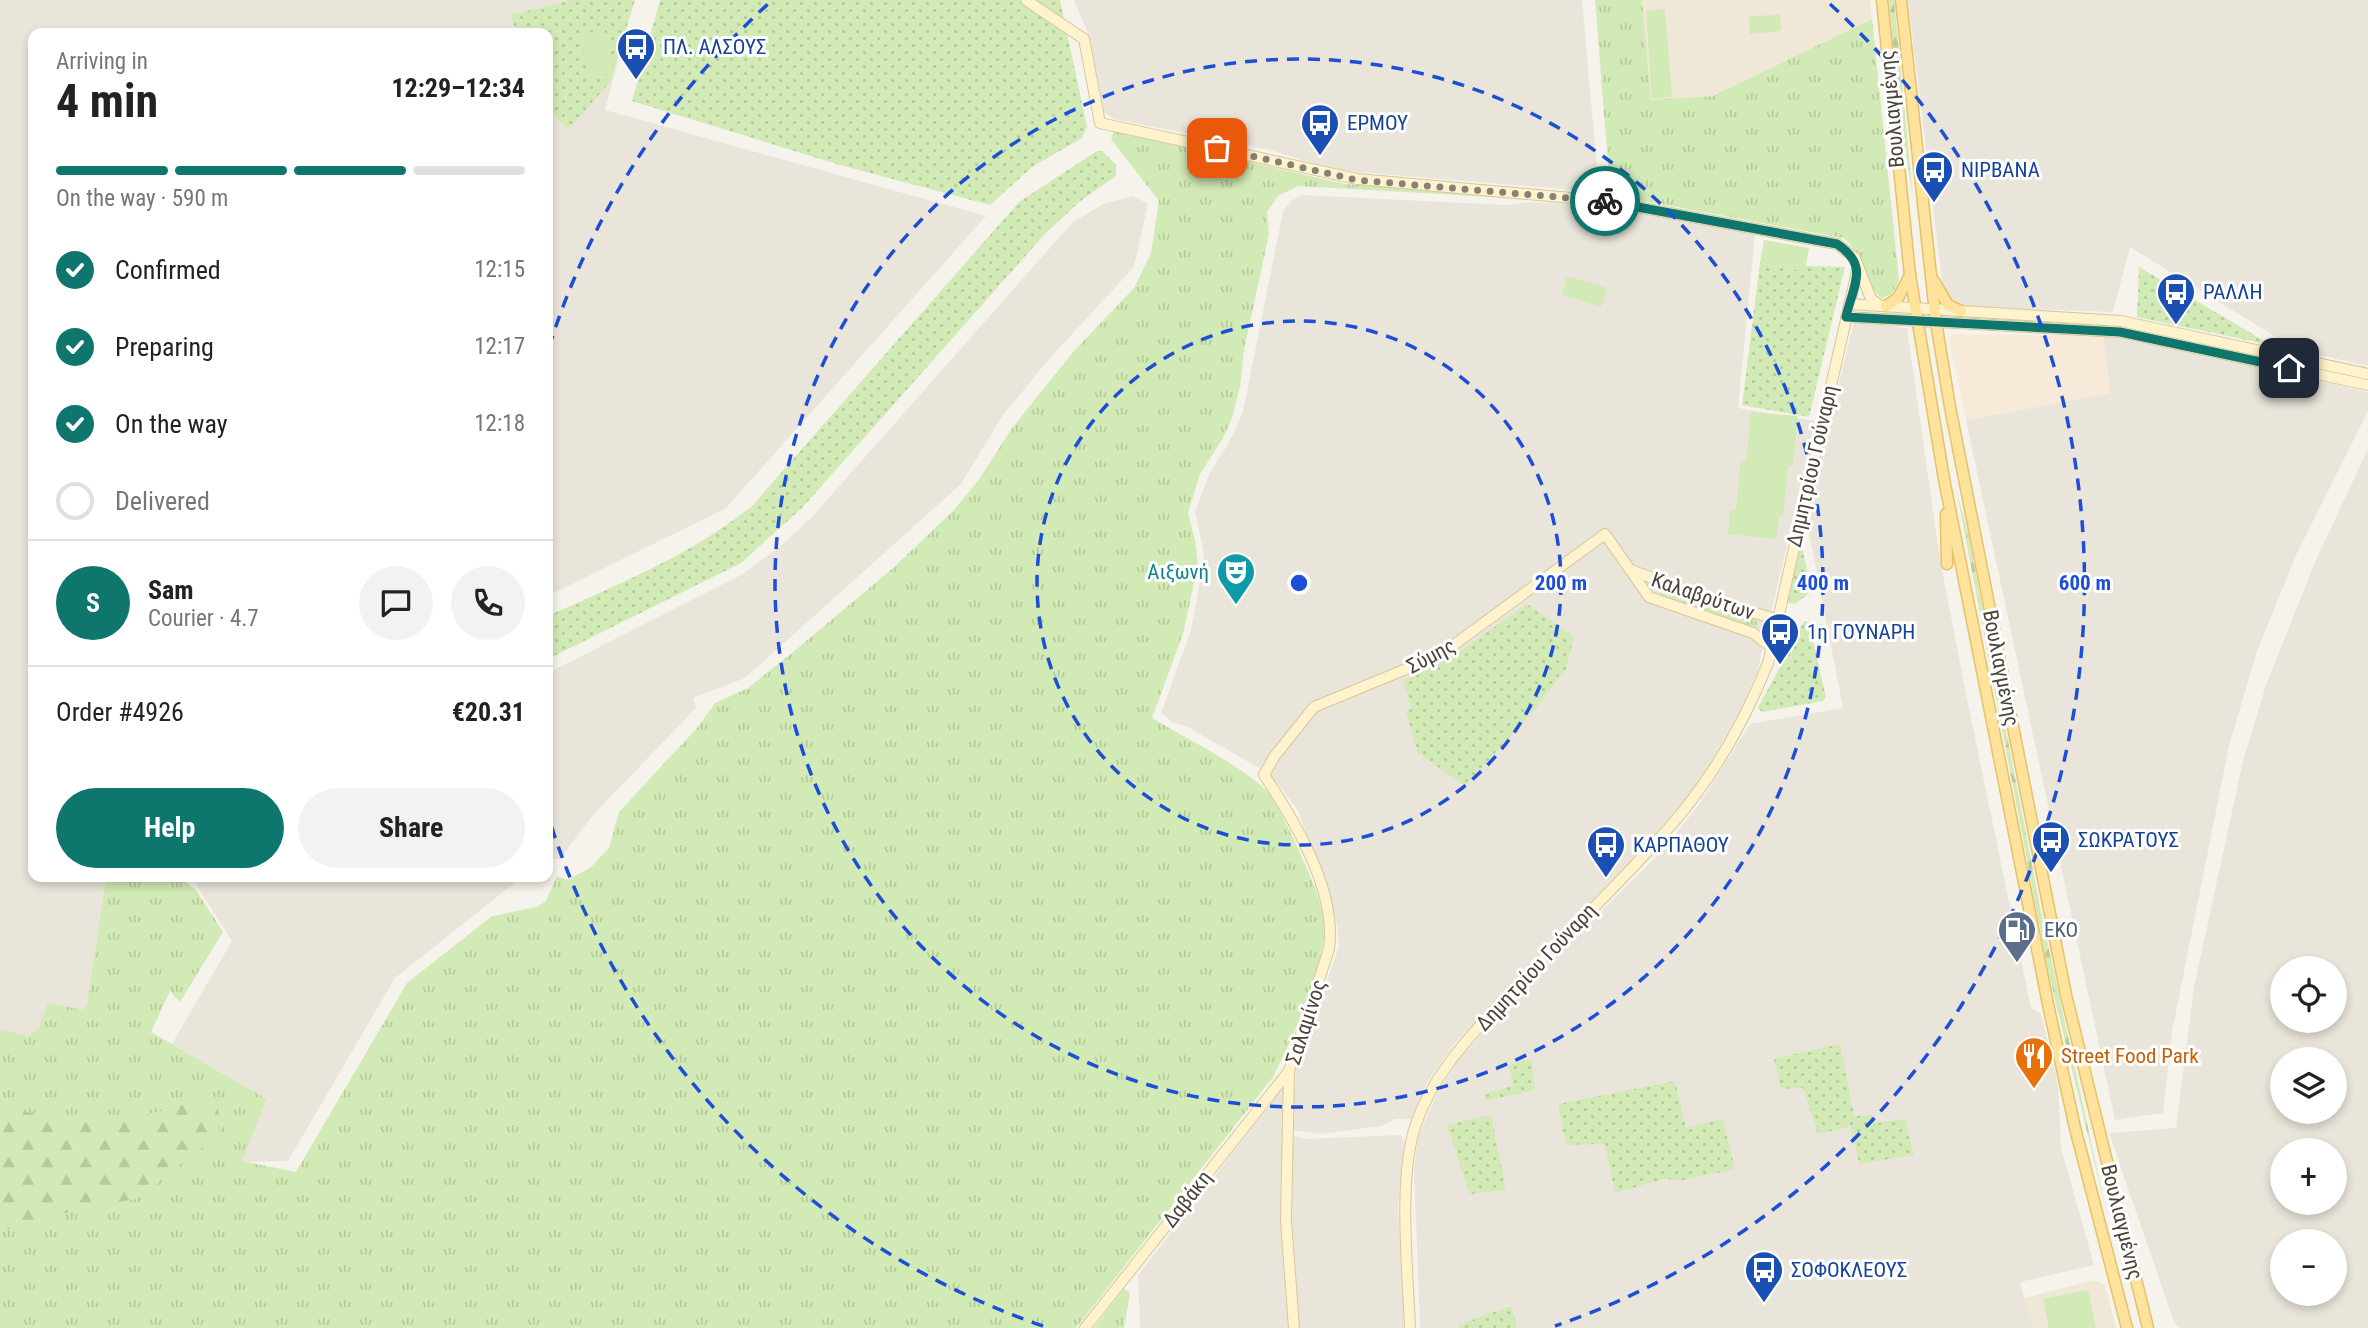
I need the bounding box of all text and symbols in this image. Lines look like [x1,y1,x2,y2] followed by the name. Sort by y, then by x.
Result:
[615,26,657,81] bus stop icon: ΠΛ. ΑΛΣΟΥΣ
[663,35,767,59] place label: ΠΛ. ΑΛΣΟΥΣ
[56,48,148,75] text: Arriving in
[1875,49,1909,169] street label: Βουλιαγμένης
[391,73,525,103] text: 12:29–12:34
[56,74,158,128] text: 4 min
[1299,102,1341,157] bus stop icon: ΕΡΜΟΥ
[1347,111,1408,135] place label: ΕΡΜΟΥ
[1187,118,1247,178] pin
[1198,129,1236,167] icon: bag
[1913,149,1955,204] bus stop icon: ΝΙΡΒΑΝΑ
[1961,158,2040,182] place label: ΝΙΡΒΑΝΑ
[1570,166,1640,236] courier
[1586,182,1624,220] icon: bike
[56,185,228,212] text: On the way · 590 m
[56,251,94,289] icon: check
[115,255,221,285] text: Confirmed
[474,256,525,283] text: 12:15
[2155,271,2197,326] bus stop icon: ΡΑΛΛΗ
[2203,280,2262,304] place label: ΡΑΛΛΗ
[56,328,94,366] icon: check
[115,332,214,362] text: Preparing
[474,333,525,360] text: 12:17
[2259,338,2319,398] pin
[2270,349,2308,387] icon: home
[1782,383,1842,549] street label: Δημητρίου Γούναρη
[56,405,94,443] icon: check
[115,409,228,439] text: On the way
[474,410,525,437] text: 12:18
[115,486,210,516] text: Delivered
[1215,551,1257,606] theatre icon: Αιξωνή
[1147,560,1209,584] place label: Αιξωνή
[359,566,433,640] button: chat
[451,566,525,640] button: phone
[1648,567,1758,625] street label: Καλαβρύτων
[1287,571,1311,595] centre of rings
[1535,571,1587,595] text: 200 m
[1797,571,1849,595] text: 400 m
[2059,571,2111,595] text: 600 m
[148,575,194,605] text: Sam
[86,588,100,618] text: S
[148,605,259,632] text: Courier · 4.7
[1978,608,2024,728] street label: Βουλιαγμένης
[1759,611,1801,666] bus stop icon: 1η ΓΟΥΝΑΡΗ
[1807,620,1915,644] place label: 1η ΓΟΥΝΑΡΗ
[1403,633,1459,679] street label: Σύμης
[56,697,184,727] text: Order #4926
[452,697,525,727] text: €20.31
[56,788,284,868] button: Help
[298,788,525,868] button: Share
[2030,819,2072,874] bus stop icon: ΣΩΚΡΑΤΟΥΣ
[1585,824,1627,879] bus stop icon: ΚΑΡΠΑΘΟΥ
[2078,828,2179,852] place label: ΣΩΚΡΑΤΟΥΣ
[1633,833,1729,857] place label: ΚΑΡΠΑΘΟΥ
[1471,898,1601,1036] street label: Δημητρίου Γούναρη
[1996,909,2038,964] fuel station icon: EKO
[2044,918,2078,942] place label: EKO
[2270,956,2347,1306] map controls
[2270,956,2347,1033] button: locate
[1281,977,1331,1067] street label: Σαλαμίνος
[2013,1035,2055,1090] restaurant icon: Street Food Park
[2061,1044,2199,1068] place label: Street Food Park
[2270,1047,2347,1124] button: layers
[2270,1138,2347,1215] button: +
[2096,1162,2148,1282] street label: Βουλιαγμένης
[1157,1166,1217,1232] street label: Δαβάκη
[2270,1229,2347,1306] button: −
[1743,1249,1785,1304] bus stop icon: ΣΟΦΟΚΛΕΟΥΣ
[1791,1258,1907,1282] place label: ΣΟΦΟΚΛΕΟΥΣ

